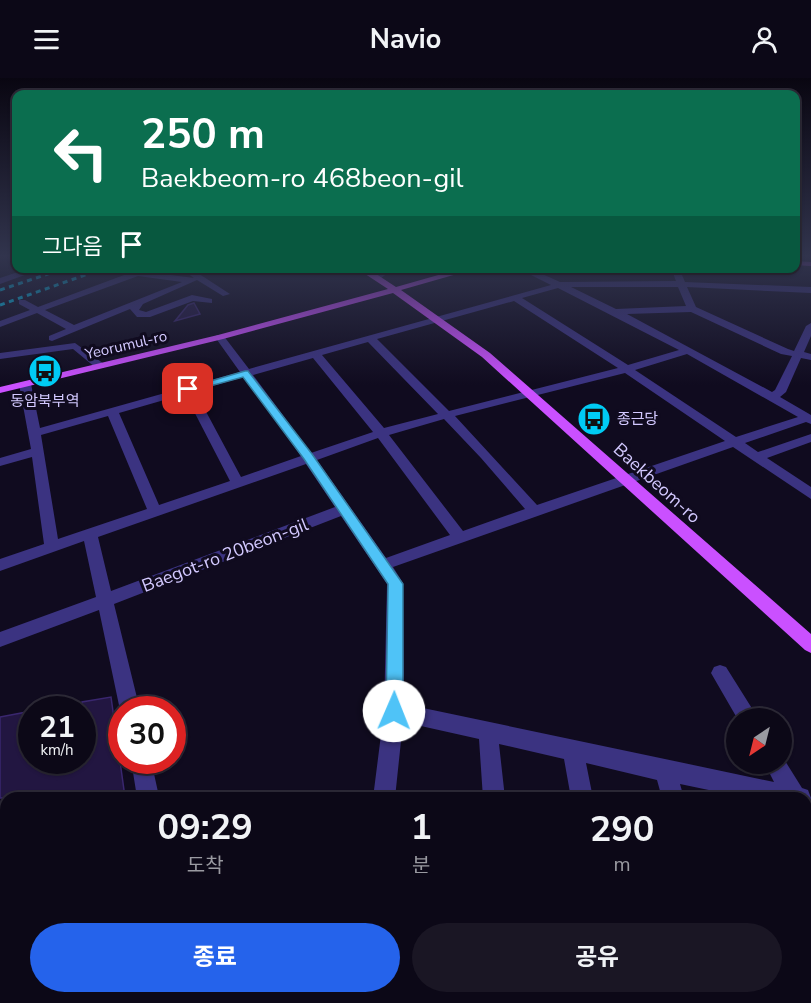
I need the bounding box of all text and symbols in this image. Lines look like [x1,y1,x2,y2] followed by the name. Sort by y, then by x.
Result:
[370,21,441,58] text: Navio
[30,23,63,56] icon: menu
[748,23,781,56] icon: person
[141,106,265,163] text: 250 m
[42,114,120,192] icon: left
[141,160,464,197] text: Baekbeom-ro 468beon-gil
[115,228,148,261] icon: arrive
[42,232,103,262] text: 그다음
[82,326,169,364] street label: Yeorumul-ro
[27,353,63,389] bus stop icon: 동암북부역
[162,363,213,414] pin
[171,372,204,405] icon: arrive
[10,391,80,411] place label: 동암북부역
[576,401,612,437] bus stop icon: 종근당
[617,409,659,429] place label: 종근당
[608,437,706,529] street label: Baekbeom-ro
[138,512,312,598] street label: Baegot-ro 20beon-gil
[362,679,426,743] position arrow
[108,696,186,774] speed limit sign: 30
[39,707,75,748] text: 21
[726,708,792,774] north arrow
[726,708,792,774] map controls
[40,740,74,760] text: km/h
[158,803,253,852] text: 09:29
[410,803,432,852] text: 1
[590,805,654,854] text: 290
[613,851,631,878] text: m
[187,852,224,879] text: 도착
[412,852,430,879] text: 분
[30,923,400,992] button: 종료
[412,923,782,992] button: 공유

